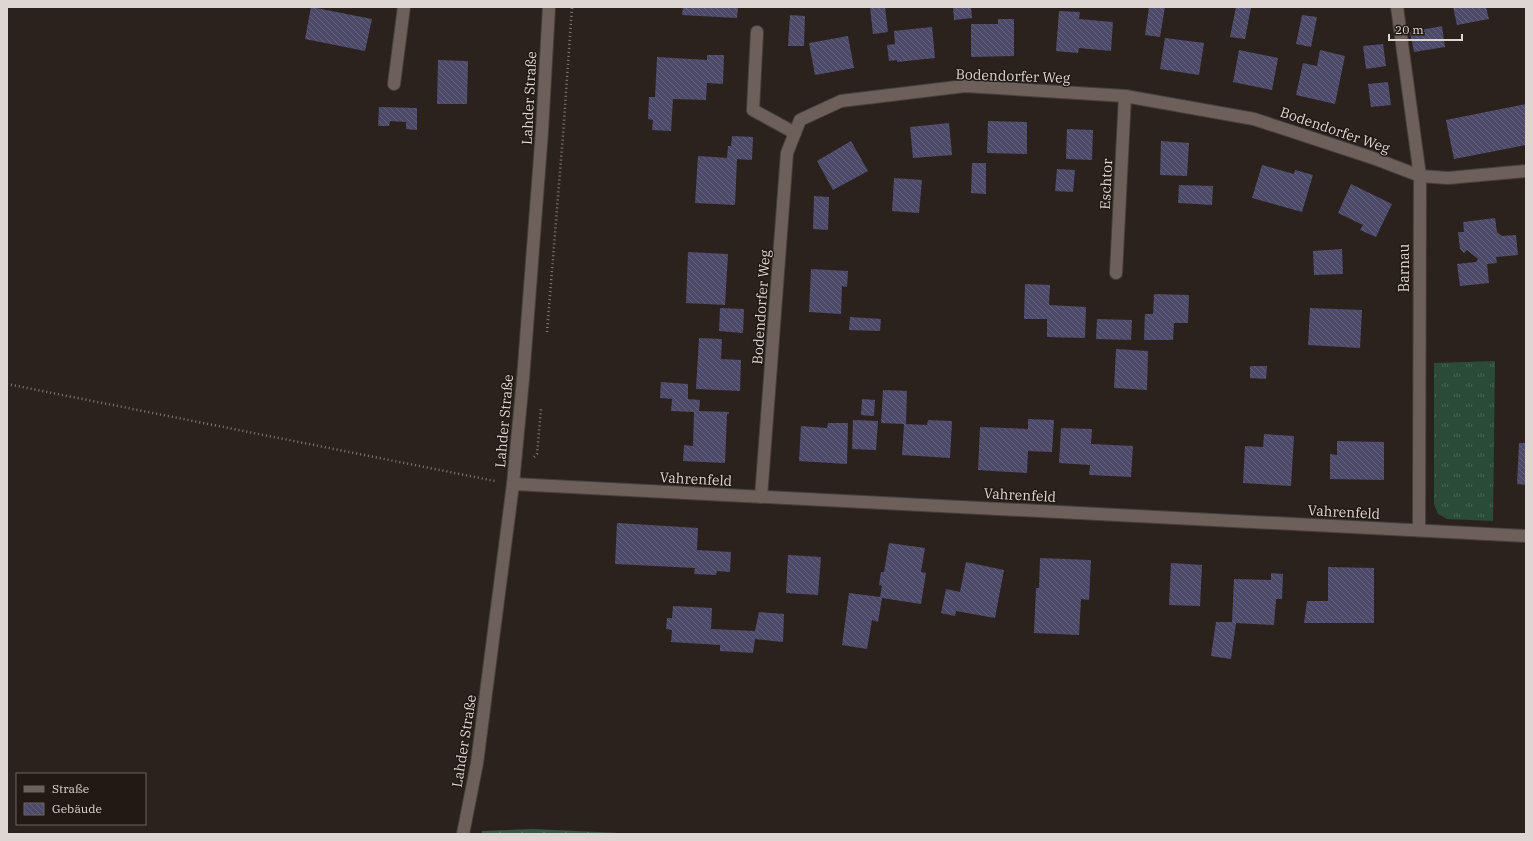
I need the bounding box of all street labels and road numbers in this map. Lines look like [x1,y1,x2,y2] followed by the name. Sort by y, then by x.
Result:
[518,51,540,145] street label: Lahder Straße
[955,65,1071,87] street label: Bodendorfer Weg
[1278,103,1393,157] street label: Bodendorfer Weg
[1096,157,1116,210] street label: Eschtor
[1395,243,1413,292] street label: Barnau
[748,249,774,365] street label: Bodendorfer Weg
[491,374,517,468] street label: Lahder Straße
[659,468,733,490] street label: Vahrenfeld
[983,484,1057,506] street label: Vahrenfeld
[1307,501,1381,523] street label: Vahrenfeld
[448,693,480,789] street label: Lahder Straße

